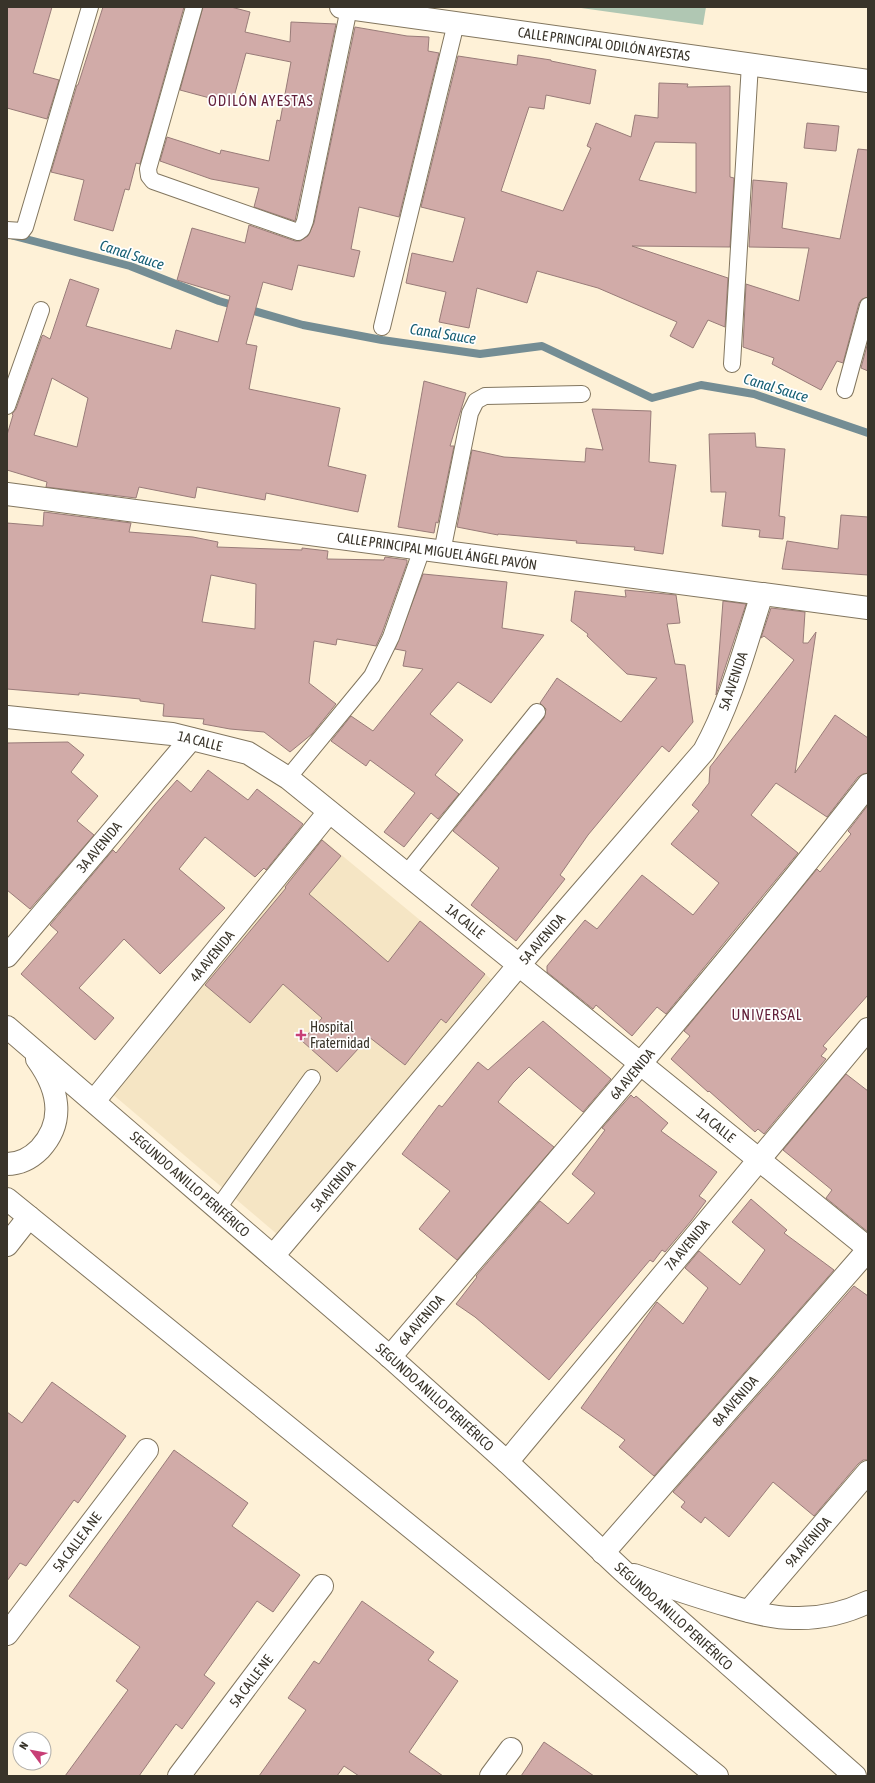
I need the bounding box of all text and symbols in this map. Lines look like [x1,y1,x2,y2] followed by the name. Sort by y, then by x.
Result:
[517,24,691,64] street label: CALLE PRINCIPAL ODILÓN AYESTAS
[208,92,314,109] district label: ODILÓN AYESTAS
[98,236,167,273] water label: Canal Sauce
[409,320,478,347] water label: Canal Sauce
[742,370,811,405] water label: Canal Sauce
[336,529,538,573] street label: CALLE PRINCIPAL MIGUEL ÁNGEL PAVÓN
[715,649,751,713] street label: 5A AVENIDA
[176,728,224,754] street label: 1A CALLE
[73,818,125,876] street label: 3A AVENIDA
[442,901,488,941] street label: 1A CALLE
[516,911,568,967] street label: 5A AVENIDA
[186,927,238,985] street label: 4A AVENIDA
[731,1006,803,1023] district label: UNIVERSAL
[310,1019,370,1051] place label: Hospital Fraternidad
[295,1029,307,1041] marker: Hospital Fraternidad
[606,1045,658,1103] street label: 6A AVENIDA
[693,1105,739,1145] street label: 1A CALLE
[127,1128,253,1240] street label: SEGUNDO ANILLO PERIFÉRICO
[307,1157,359,1215] street label: 5A AVENIDA
[661,1216,713,1274] street label: 7A AVENIDA
[395,1292,447,1348] street label: 6A AVENIDA
[373,1340,497,1454] street label: SEGUNDO ANILLO PERIFÉRICO
[709,1373,761,1429] street label: 8A AVENIDA
[49,1509,105,1575] street label: 5A CALLE A NE
[782,1514,834,1570] street label: 9A AVENIDA
[612,1559,736,1673] street label: SEGUNDO ANILLO PERIFÉRICO
[226,1652,276,1710] street label: 5A CALLE NE
[12,1731,52,1771] north arrow
[17,1740,30,1752] text: N

